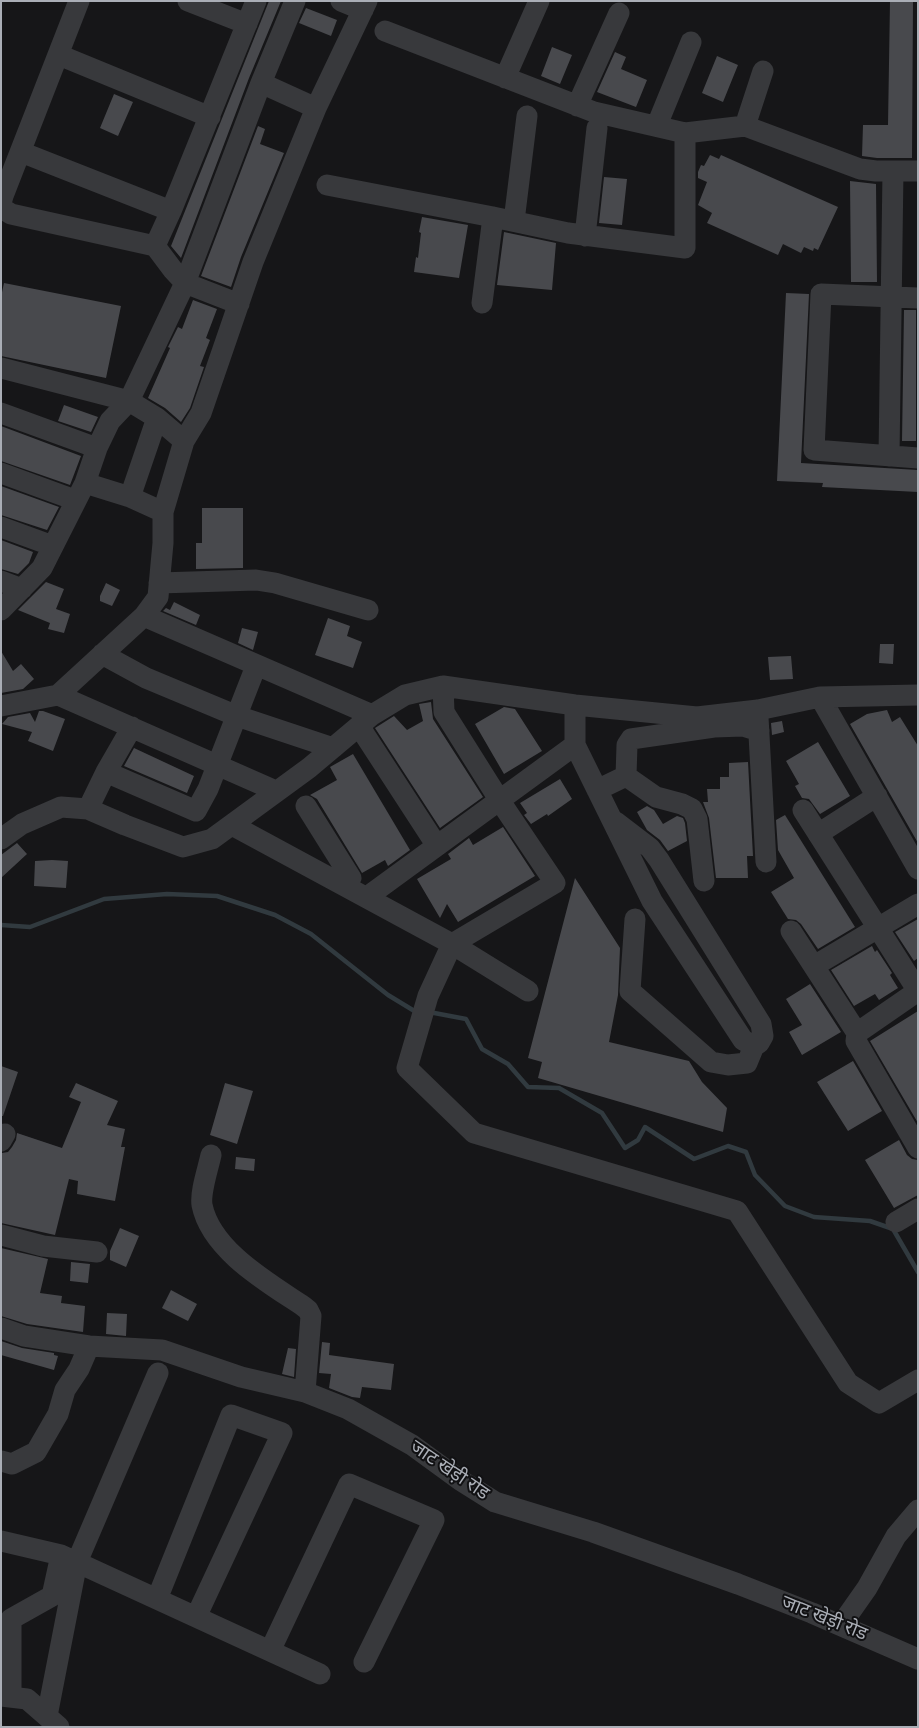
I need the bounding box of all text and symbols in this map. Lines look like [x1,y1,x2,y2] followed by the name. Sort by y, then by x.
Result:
[405,1436,493,1506] street label: जाट खेड़ी रोड
[778,1591,870,1647] street label: जाट खेड़ी रोड

